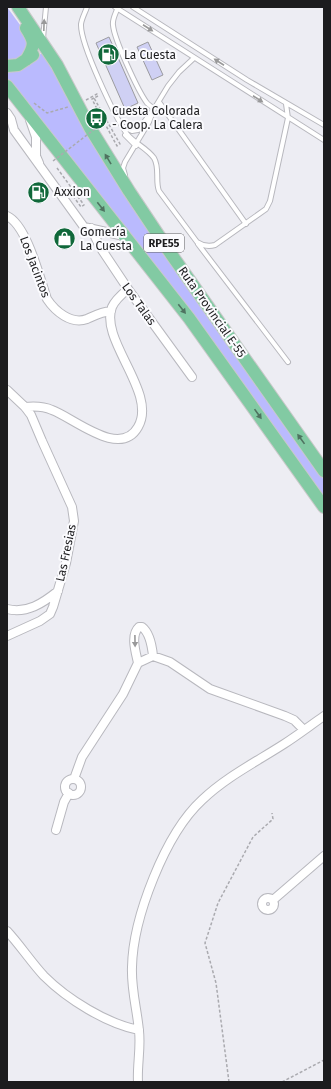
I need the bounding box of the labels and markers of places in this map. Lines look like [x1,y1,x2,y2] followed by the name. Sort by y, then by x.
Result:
[95,42,121,68] fuel station icon: La Cuesta
[124,48,176,62] place label: La Cuesta
[112,104,203,132] place label: Cuesta Colorada - Coop. La Calera
[83,105,109,131] bus stop icon: Cuesta Colorada - Coop. La Calera
[25,179,51,205] fuel station icon: Axxion
[54,185,90,199] place label: Axxion
[80,225,132,253] place label: Gomería La Cuesta
[52,226,78,252] shop icon: Gomería La Cuesta

